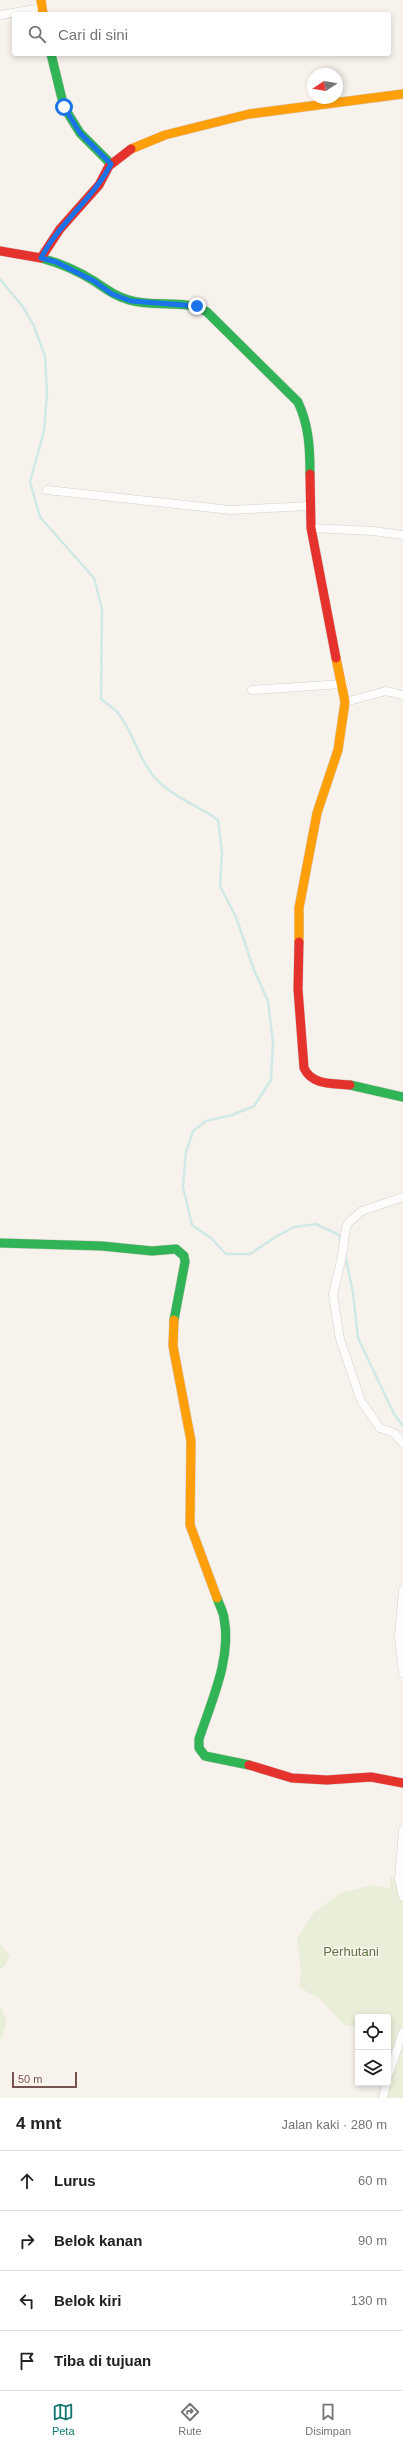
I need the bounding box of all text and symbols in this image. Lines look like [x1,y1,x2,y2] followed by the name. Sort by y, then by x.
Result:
[12,12,391,56] search box
[26,23,48,45] icon: search
[58,26,128,43] text: Cari di sini
[307,68,343,104] north arrow
[55,98,73,116] route start
[188,297,206,315] route end
[323,1944,379,1959] park label: Perhutani
[355,2014,391,2086] map controls
[355,2014,391,2050] button: locate
[355,2050,391,2086] button: layers
[12,2070,77,2089] scale bar
[18,2073,42,2085] text: 50 m
[16,2114,61,2133] text: 4 mnt
[282,2117,387,2132] text: Jalan kaki · 280 m
[16,2170,38,2192] icon: ahead
[54,2172,96,2189] text: Lurus
[358,2173,387,2188] text: 60 m
[16,2230,38,2252] icon: right
[54,2232,142,2249] text: Belok kanan
[358,2233,387,2248] text: 90 m
[16,2290,38,2312] icon: left
[54,2292,122,2309] text: Belok kiri
[351,2293,387,2308] text: 130 m
[16,2350,38,2372] icon: arrive
[54,2352,151,2369] text: Tiba di tujuan
[52,2401,75,2437] tab: Peta
[178,2401,202,2437] tab: Rute
[305,2401,351,2437] tab: Disimpan

